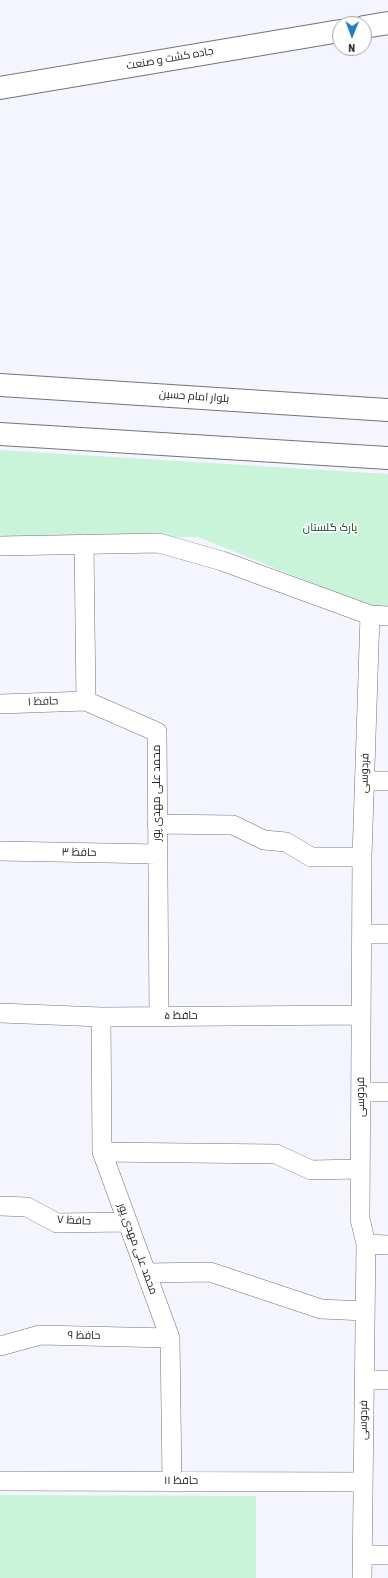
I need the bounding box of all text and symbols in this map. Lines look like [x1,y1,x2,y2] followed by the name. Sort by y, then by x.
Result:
[332,16,372,56] north arrow
[348,41,355,54] text: N
[125,45,215,73] street label: جاده کشت و صنعت
[159,388,229,406] street label: بلوار امام حسین
[303,521,357,535] park label: پارک گلستان
[27,695,59,709] street label: حافظ ۱
[150,745,164,841] street label: محمد علی مهدی پور
[358,753,372,793] street label: فردوسی
[62,846,96,860] street label: حافظ ۳
[164,1009,198,1023] street label: حافظ ۵
[354,1077,368,1117] street label: فردوسی
[114,1201,160,1297] street label: محمد علی مهدی پور
[57,1214,91,1228] street label: حافظ ۷
[67,1329,101,1343] street label: حافظ ۹
[357,1400,371,1440] street label: فردوسی
[164,1474,198,1488] street label: حافظ ۱۱

